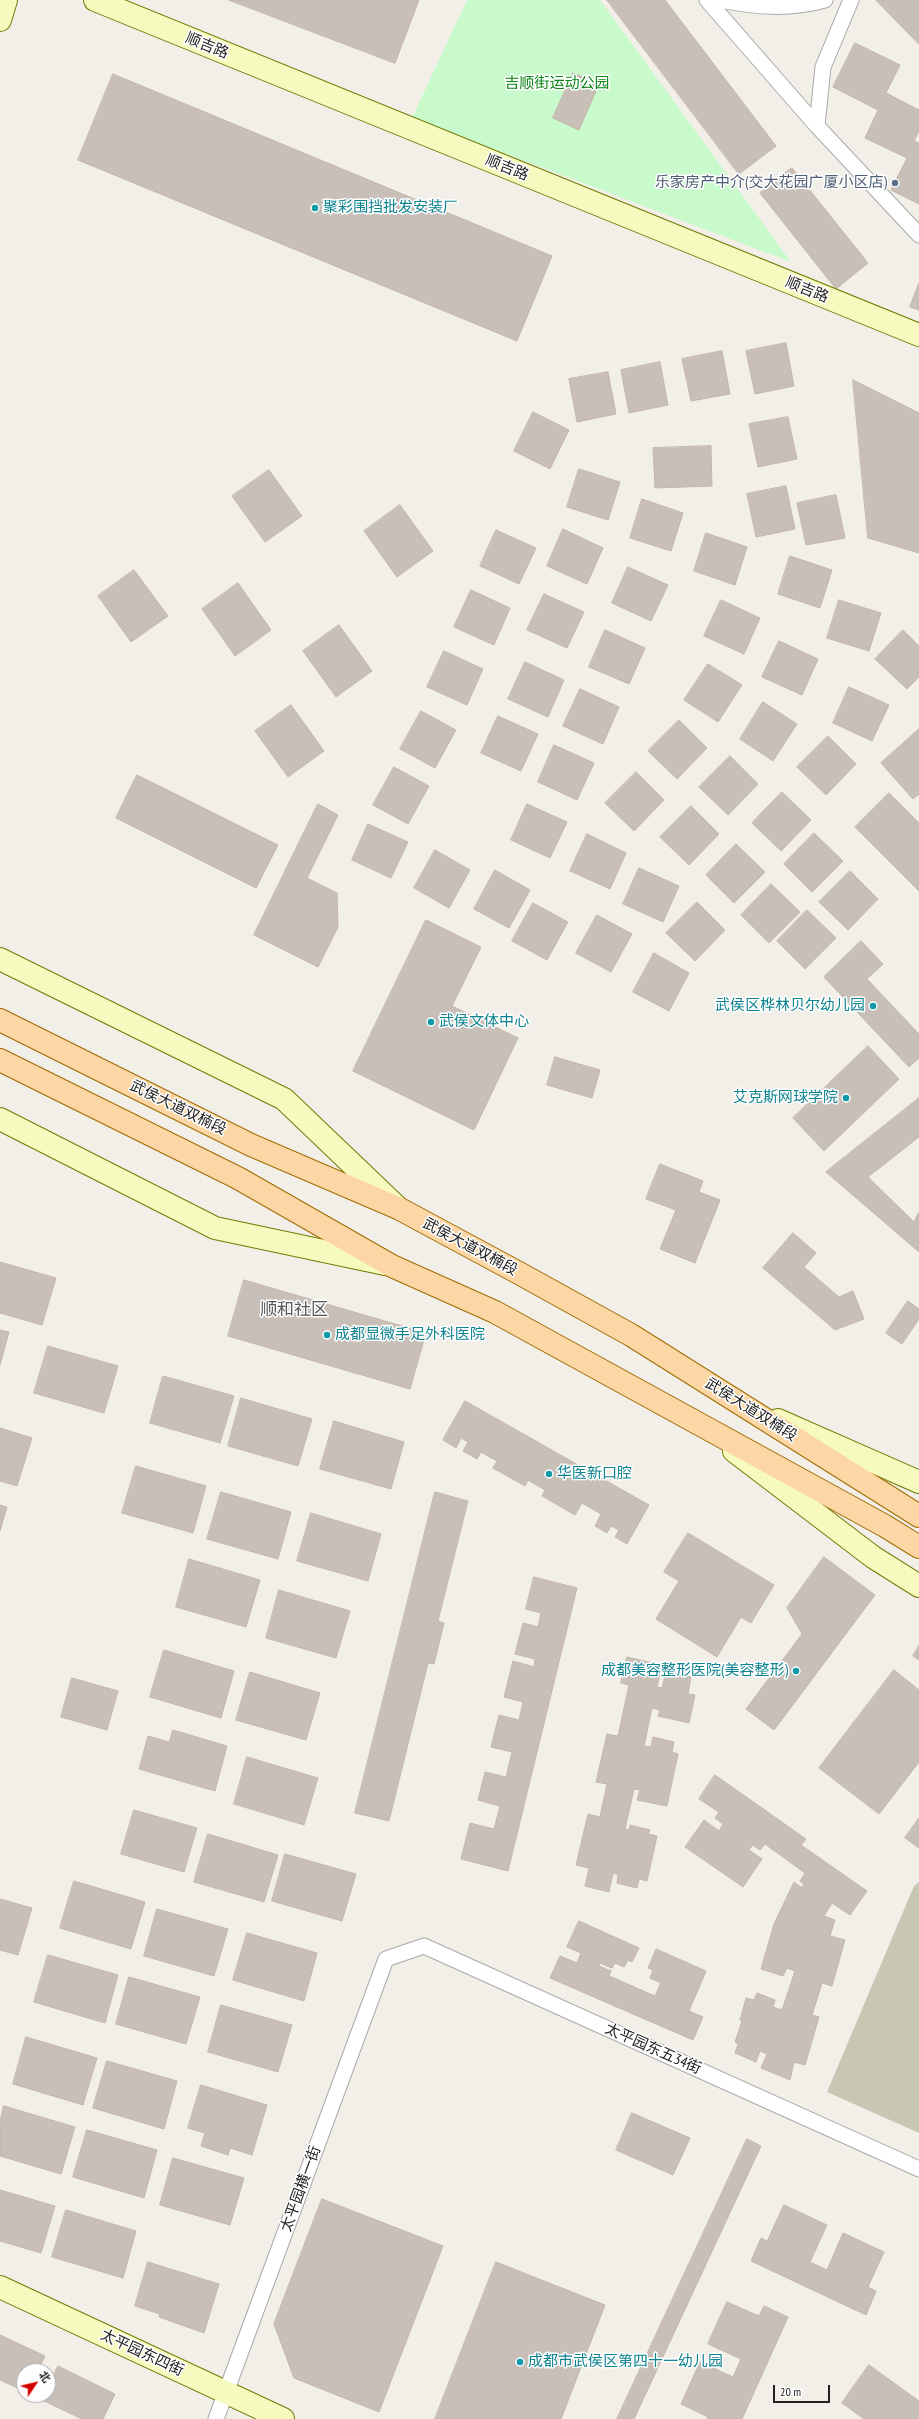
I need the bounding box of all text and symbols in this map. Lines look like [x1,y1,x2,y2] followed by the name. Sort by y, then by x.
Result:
[183,29,231,63] street label: 顺吉路
[505,75,609,93] park label: 吉顺街运动公园
[483,151,531,185] street label: 顺吉路
[655,174,887,192] place label: 乐家房产中介(交大花园广厦小区店)
[890,178,900,188] marker: 乐家房产中介(交大花园广厦小区店)
[323,199,458,217] place label: 聚彩围挡批发安装厂
[310,203,320,213] marker: 聚彩围挡批发安装厂
[783,273,831,307] street label: 顺吉路
[715,997,865,1015] place label: 武侯区桦林贝尔幼儿园
[868,1001,878,1011] marker: 武侯区桦林贝尔幼儿园
[439,1013,529,1031] place label: 武侯文体中心
[426,1017,436,1027] marker: 武侯文体中心
[127,1077,229,1139] street label: 武侯大道双楠段
[733,1089,838,1107] place label: 艾克斯网球学院
[841,1093,851,1103] marker: 艾克斯网球学院
[419,1214,521,1280] street label: 武侯大道双楠段
[260,1300,328,1320] district label: 顺和社区
[335,1326,485,1344] place label: 成都显微手足外科医院
[322,1330,332,1340] marker: 成都显微手足外科医院
[702,1375,800,1445] street label: 武侯大道双楠段
[557,1465,632,1483] place label: 华医新口腔
[544,1469,554,1479] marker: 华医新口腔
[601,1662,788,1680] place label: 成都美容整形医院(美容整形)
[791,1666,801,1676] marker: 成都美容整形医院(美容整形)
[602,2020,704,2078] street label: 太平园东五34街
[277,2144,325,2234] street label: 太平园横一街
[97,2326,187,2380] street label: 太平园东四街
[528,2353,723,2371] place label: 成都市武侯区第四十一幼儿园
[515,2357,525,2367] marker: 成都市武侯区第四十一幼儿园
[16,2363,56,2403] north arrow
[36,2368,54,2385] text: 北
[775,2377,832,2403] scale bar
[780,2384,801,2399] text: 20 m

